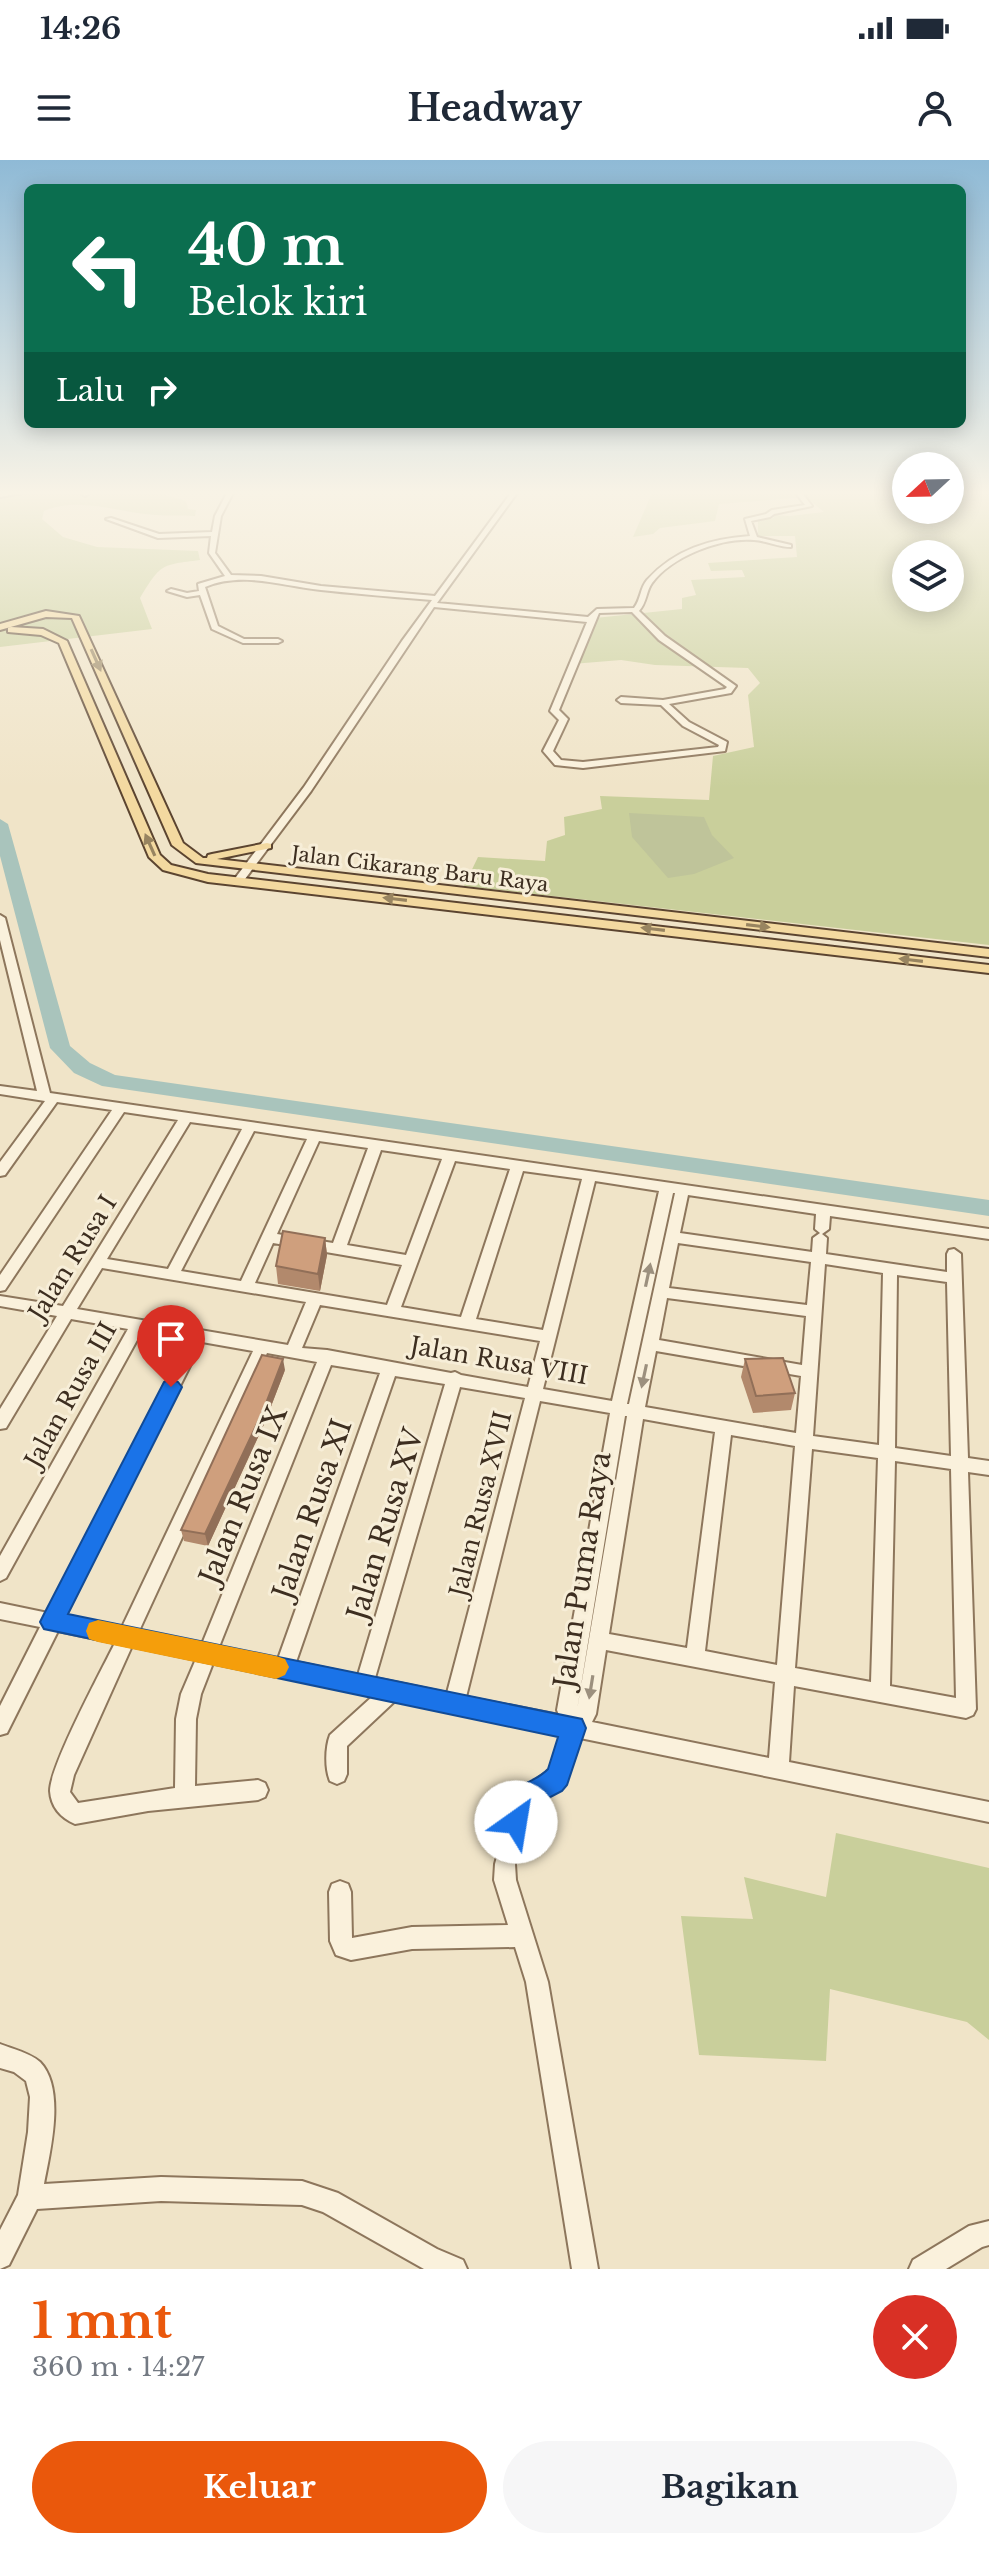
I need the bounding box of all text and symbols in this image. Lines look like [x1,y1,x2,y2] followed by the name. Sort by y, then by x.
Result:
[40,10,121,47] text: 14:26
[32,86,76,130] icon: menu
[407,86,582,131] text: Headway
[913,86,957,130] icon: person
[188,211,344,280] text: 40 m
[56,216,160,320] icon: left
[188,280,367,325] text: Belok kiri
[140,368,184,412] icon: right
[56,372,124,409] text: Lalu
[892,452,964,524] north arrow
[892,452,964,612] map controls
[892,540,964,612] button: layers
[89,649,102,672] one-way arrow
[144,833,157,857] one-way arrow
[287,841,551,897] street label: Jalan Cikarang Baru Raya
[382,892,407,905] one-way arrow
[746,920,771,933] one-way arrow
[640,923,665,936] one-way arrow
[899,953,924,966] one-way arrow
[21,1190,123,1328] street label: Jalan Rusa I
[642,1263,655,1288] one-way arrow
[137,1305,205,1387] pin
[17,1317,123,1475] street label: Jalan Rusa III
[149,1317,193,1361] icon: arrive
[405,1330,590,1390] street label: Jalan Rusa VIII
[637,1363,649,1388] one-way arrow
[190,1400,295,1593] street label: Jalan Rusa IX
[443,1408,518,1603] street label: Jalan Rusa XVII
[264,1414,360,1608] street label: Jalan Rusa XI
[339,1423,432,1628] street label: Jalan Rusa XV
[546,1449,619,1695] street label: Jalan Puma Raya
[584,1675,596,1700] one-way arrow
[474,1780,558,1864] position arrow
[32,2291,172,2351] text: 1 mnt
[873,2295,957,2379] button: close
[32,2351,204,2383] text: 360 m · 14:27
[32,2441,487,2533] button: Keluar
[503,2441,957,2533] button: Bagikan

